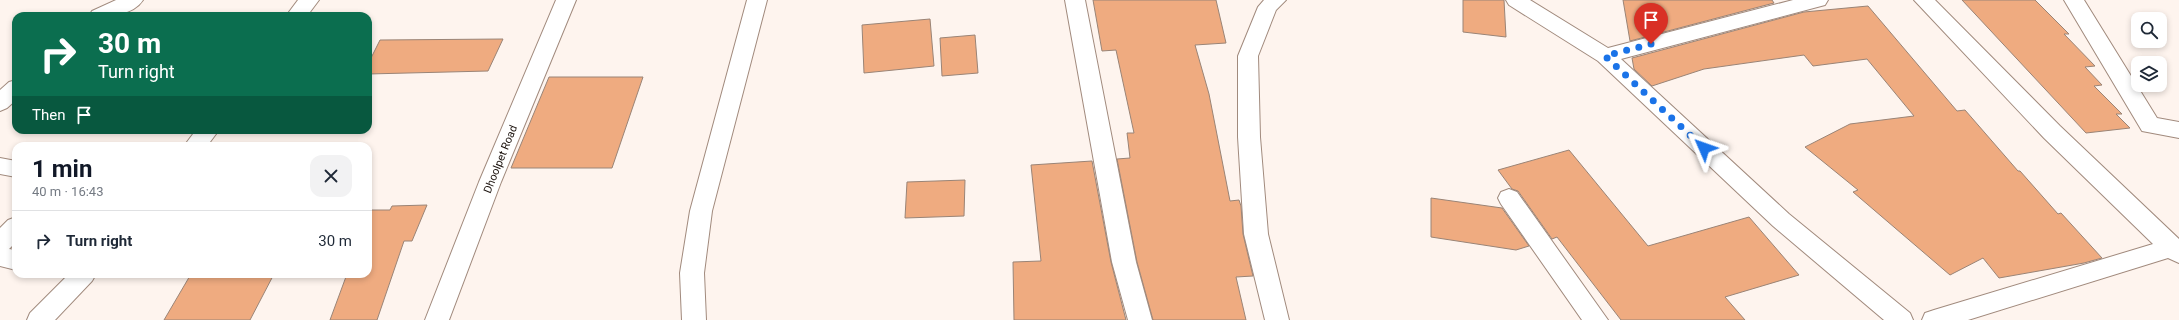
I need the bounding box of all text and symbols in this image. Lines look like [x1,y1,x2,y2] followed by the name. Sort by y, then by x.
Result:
[1634,3,1668,44] pin
[1640,9,1662,31] icon: arrive
[2131,12,2167,92] map controls
[2131,12,2167,48] button: search
[98,27,161,60] text: 30 m
[32,28,84,80] icon: right
[2131,56,2167,92] button: layers
[98,61,175,82] text: Turn right
[73,104,95,126] icon: arrive
[32,106,65,124] text: Then
[481,123,520,195] street label: Dhoolpet Road
[1683,127,1725,169] position arrow
[32,155,92,183] text: 1 min
[310,155,352,197] button: close
[32,184,103,199] text: 40 m · 16:43
[32,230,54,252] icon: right
[66,232,132,250] text: Turn right
[318,232,352,250] text: 30 m

